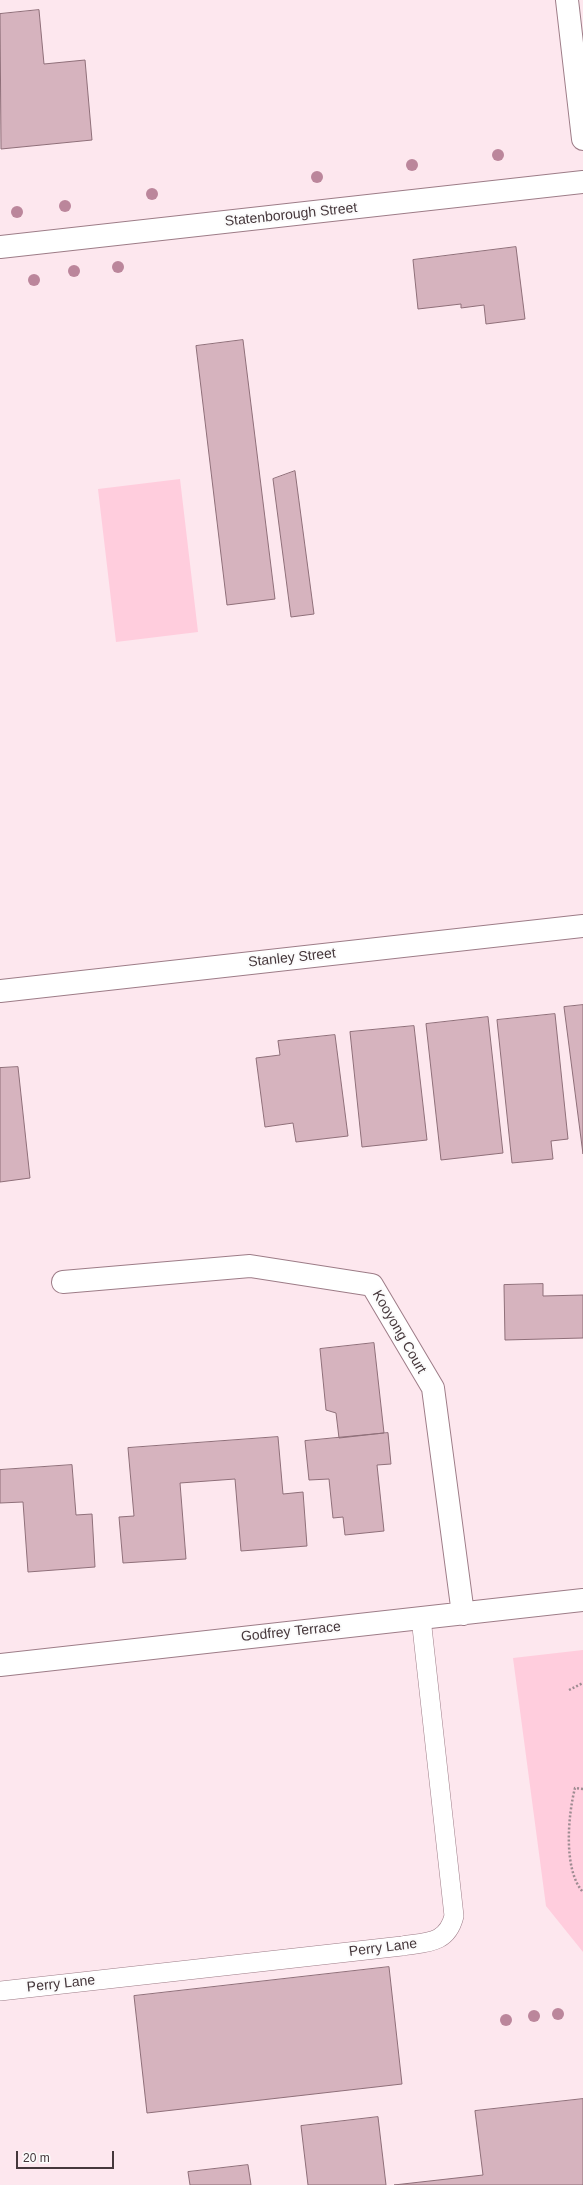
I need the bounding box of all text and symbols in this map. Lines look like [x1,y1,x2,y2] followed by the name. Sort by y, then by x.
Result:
[224,200,358,230] street label: Statenborough Street
[247,945,337,971] street label: Stanley Street
[368,1287,430,1377] street label: Kooyong Court
[240,1618,342,1646] street label: Godfrey Terrace
[348,1935,418,1961] street label: Perry Lane
[26,1972,96,1996] street label: Perry Lane
[18,2143,116,2169] scale bar
[23,2151,50,2165] text: 20 m

